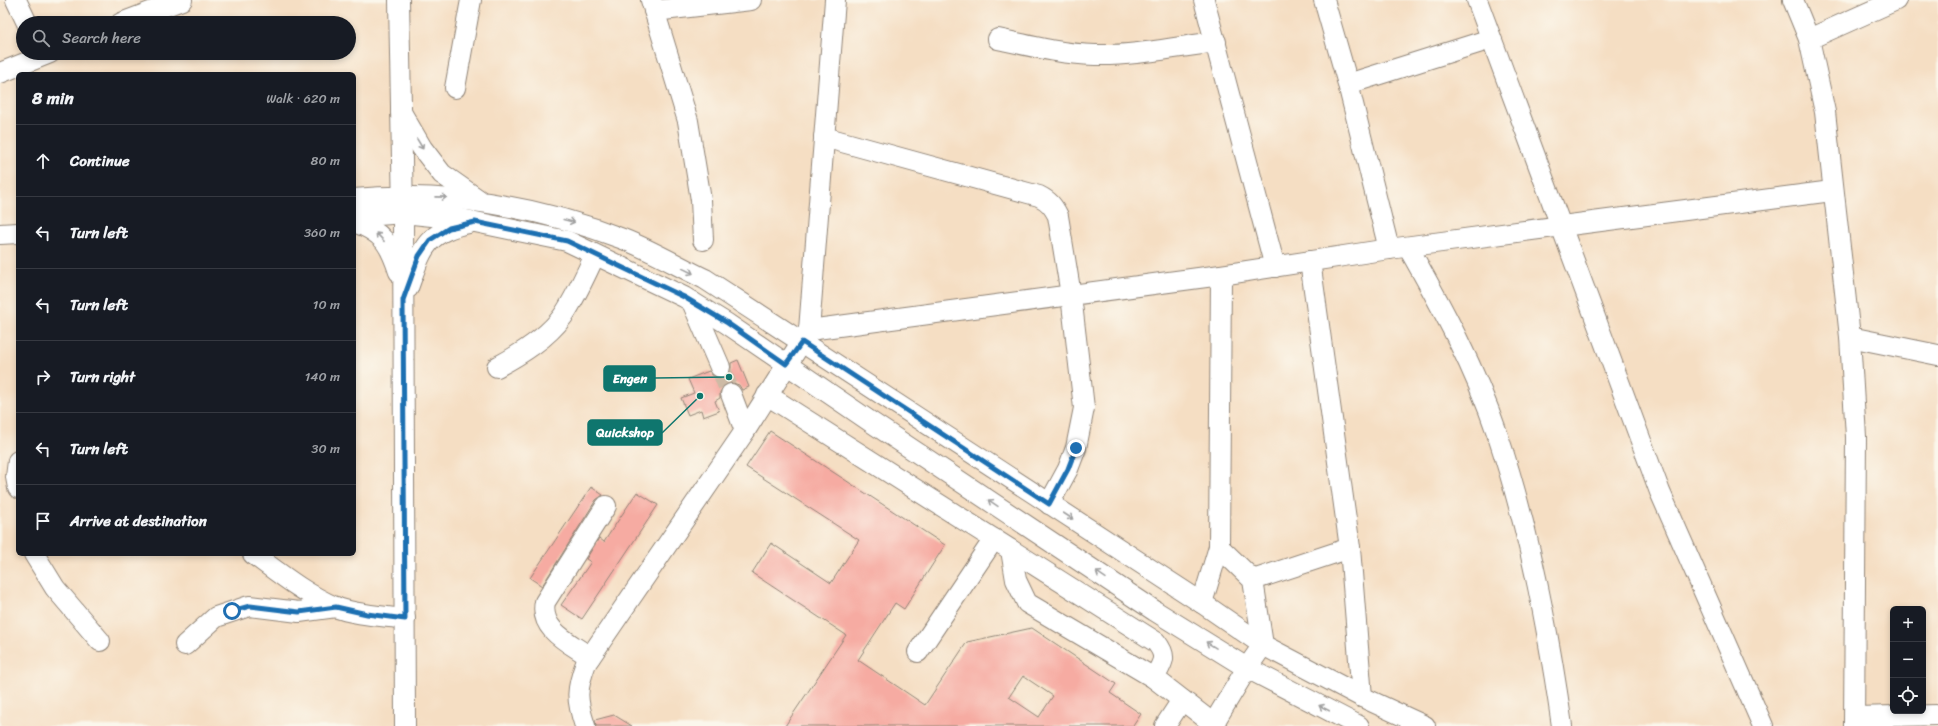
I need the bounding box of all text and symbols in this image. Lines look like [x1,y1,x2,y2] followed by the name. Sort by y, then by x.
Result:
[16,16,356,60] search box
[62,25,141,51] text: Search here
[30,27,52,49] icon: search
[32,83,74,113] text: 8 min
[266,87,340,110] text: Walk · 620 m
[416,138,424,149] one-way arrow
[70,148,130,174] text: Continue
[311,149,340,172] text: 80 m
[32,150,54,172] icon: ahead
[434,194,447,201] one-way arrow
[562,217,575,225] one-way arrow
[70,220,128,246] text: Turn left
[304,221,340,244] text: 360 m
[32,222,54,244] icon: left
[375,232,385,242] one-way arrow
[682,268,694,275] one-way arrow
[70,292,128,318] text: Turn left
[313,293,340,316] text: 10 m
[32,294,54,316] icon: left
[70,364,135,390] text: Turn right
[305,365,340,388] text: 140 m
[32,366,54,388] icon: right
[604,366,655,391] callout: Engen
[613,367,648,390] text: Engen
[588,420,662,445] callout: Quickshop
[595,421,654,444] text: Quickshop
[70,436,128,462] text: Turn left
[311,437,340,460] text: 30 m
[32,438,54,460] icon: left
[1067,439,1085,457] route end
[988,499,999,507] one-way arrow
[70,508,207,534] text: Arrive at destination
[32,510,54,532] icon: arrive
[1062,512,1073,520] one-way arrow
[1096,571,1107,579] one-way arrow
[223,602,241,620] route start
[1890,606,1926,714] map controls
[1890,606,1926,642] button: +
[1205,640,1217,648] one-way arrow
[1890,642,1926,678] button: −
[1890,678,1926,714] button: locate
[1318,704,1330,712] one-way arrow

